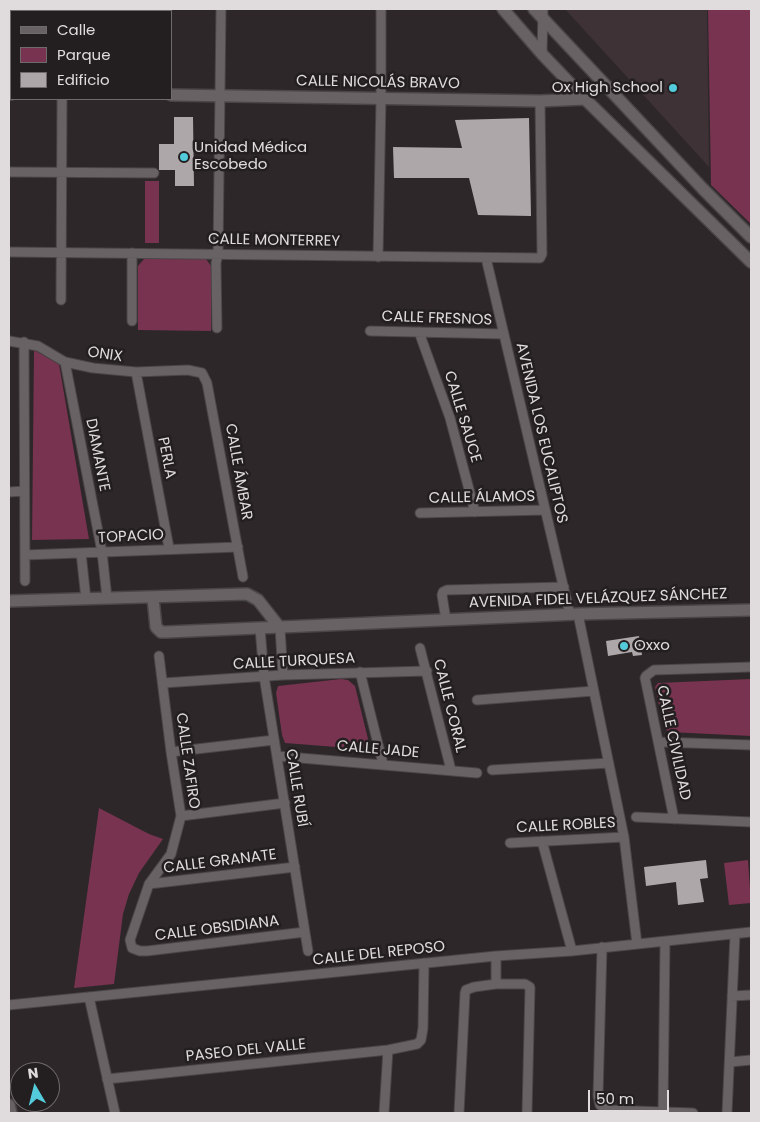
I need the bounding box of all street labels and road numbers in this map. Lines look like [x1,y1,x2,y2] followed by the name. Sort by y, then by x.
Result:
[296,73,460,93] street label: CALLE NICOLÁS BRAVO
[208,231,340,251] street label: CALLE MONTERREY
[381,308,493,330] street label: CALLE FRESNOS
[511,341,571,525] street label: AVENIDA LOS EUCALIPTOS
[86,344,124,366] street label: ONIX
[440,369,484,465] street label: CALLE SAUCE
[81,417,113,493] street label: DIAMANTE
[221,422,255,522] street label: CALLE ÁMBAR
[153,436,179,480] street label: PERLA
[429,488,535,508] street label: CALLE ÁLAMOS
[98,526,164,548] street label: TOPACIO
[469,585,727,613] street label: AVENIDA FIDEL VELÁZQUEZ SÁNCHEZ
[232,650,356,674] street label: CALLE TURQUESA
[429,658,469,754] street label: CALLE CORAL
[652,684,694,802] street label: CALLE CIVILIDAD
[171,712,203,810] street label: CALLE ZAFIRO
[336,737,420,763] street label: CALLE JADE
[281,748,311,828] street label: CALLE RUBÍ
[516,814,616,838] street label: CALLE ROBLES
[162,846,278,878] street label: CALLE GRANATE
[154,912,280,946] street label: CALLE OBSIDIANA
[312,938,446,970] street label: CALLE DEL REPOSO
[185,1036,307,1066] street label: PASEO DEL VALLE

